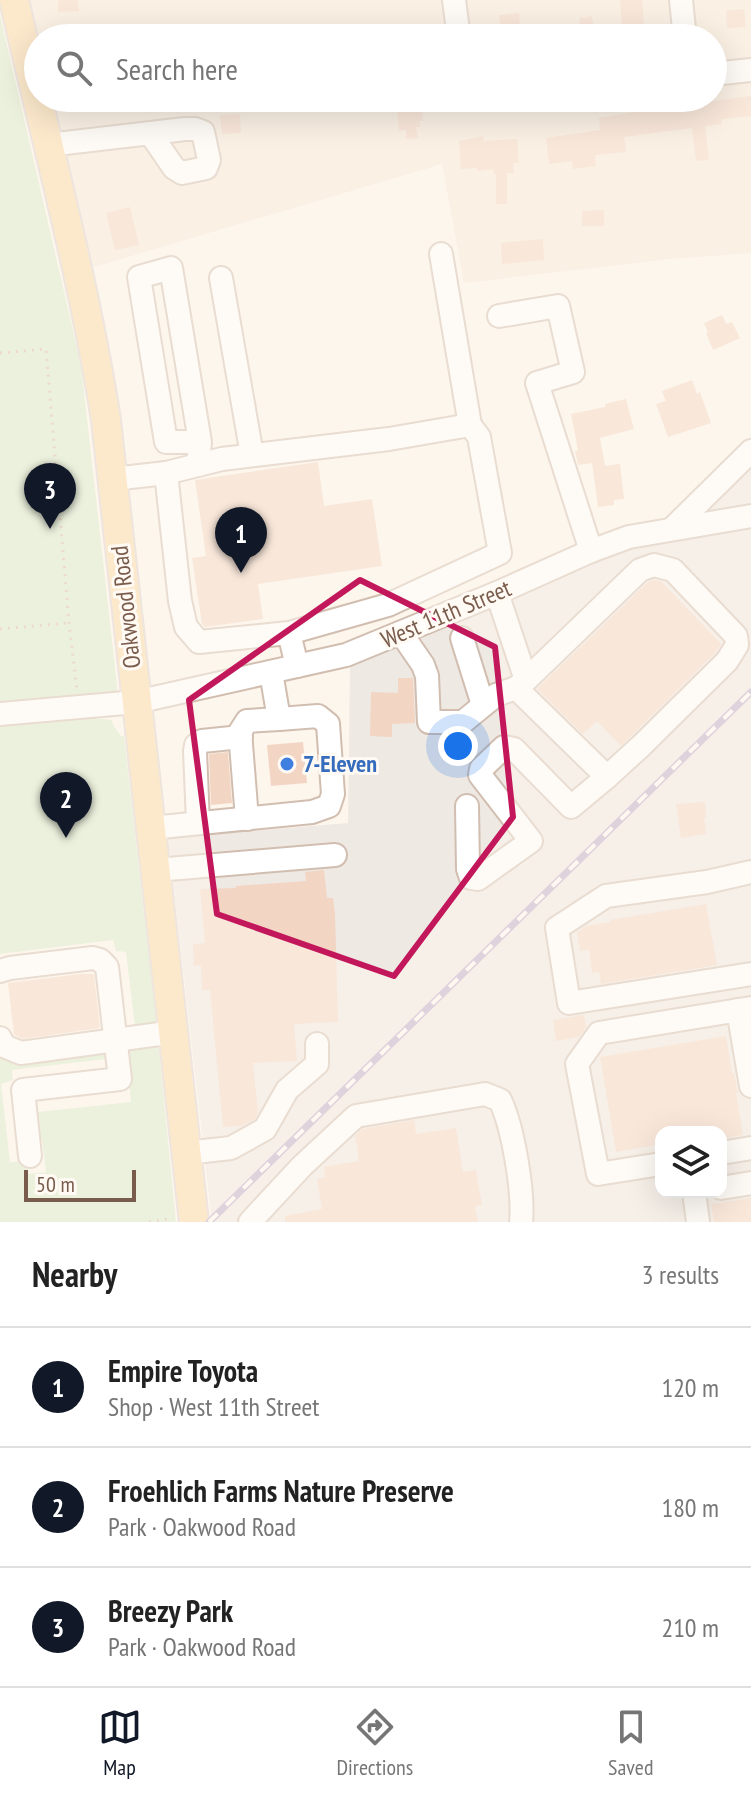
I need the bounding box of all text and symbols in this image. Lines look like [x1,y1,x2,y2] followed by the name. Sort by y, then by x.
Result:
[24,24,727,112] search box
[52,46,96,90] icon: search
[116,49,238,88] text: Search here
[24,463,76,529] pin: 3
[215,507,267,573] pin: 1
[104,544,147,670] street label: Oakwood Road
[376,572,516,655] street label: West 11th Street
[438,726,478,766] your location
[303,748,377,779] place label: 7-Eleven
[278,755,296,773] marker: 7-Eleven
[40,772,92,838] pin: 2
[655,1126,727,1198] map controls
[655,1126,727,1198] button: layers
[24,1166,136,1202] scale bar
[36,1170,75,1198] text: 50 m
[32,1252,117,1296] text: Nearby
[642,1258,719,1291] text: 3 results
[108,1351,258,1390] text: Empire Toyota
[52,1371,64,1404] text: 1
[661,1371,719,1404] text: 120 m
[108,1390,319,1423] text: Shop · West 11th Street
[108,1471,454,1510] text: Froehlich Farms Nature Preserve
[52,1491,64,1524] text: 2
[661,1491,719,1524] text: 180 m
[108,1510,296,1543] text: Park · Oakwood Road
[108,1591,233,1630] text: Breezy Park
[52,1611,64,1644] text: 3
[661,1611,719,1644] text: 210 m
[108,1630,296,1663] text: Park · Oakwood Road
[98,1705,142,1781] tab: Map
[337,1705,413,1781] tab: Directions
[608,1705,653,1781] tab: Saved

